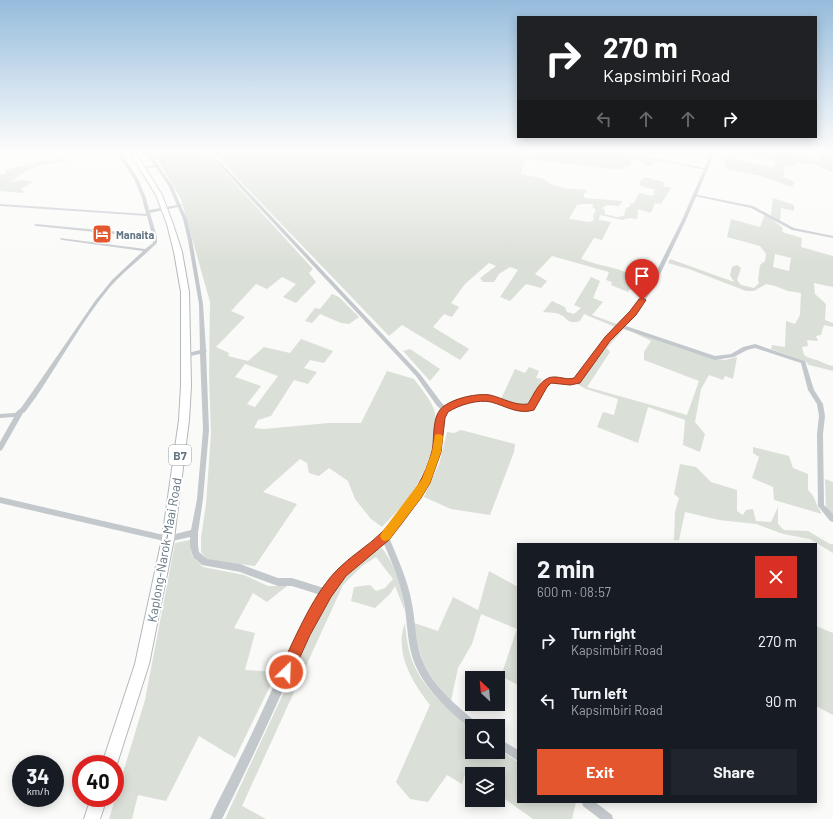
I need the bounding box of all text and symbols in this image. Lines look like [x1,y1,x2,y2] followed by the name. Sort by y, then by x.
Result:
[603,30,678,64] text: 270 m
[537,32,589,84] icon: right
[603,64,730,86] text: Kapsimbiri Road
[593,108,615,130] icon: left
[635,108,657,130] icon: ahead
[677,108,699,130] icon: ahead
[719,108,741,130] icon: right
[91,223,113,245] hotel icon: Manaita
[116,228,154,241] place label: Manaita
[625,259,659,300] pin
[631,265,653,287] icon: arrive
[169,445,191,465] road number: B7
[143,476,185,624] street label: Kaplong-Narok-Maai Road
[537,554,595,583] text: 2 min
[755,556,797,598] button: close
[537,584,611,600] text: 600 m · 08:57
[571,624,636,642] text: Turn right
[537,630,559,652] icon: right
[758,632,797,650] text: 270 m
[571,642,663,658] text: Kapsimbiri Road
[265,651,307,693] position arrow
[465,671,505,711] north arrow
[465,671,505,807] map controls
[571,684,627,702] text: Turn left
[537,690,559,712] icon: left
[765,692,797,710] text: 90 m
[571,702,663,718] text: Kapsimbiri Road
[465,719,505,759] button: search
[537,749,663,795] button: Exit
[671,749,797,795] button: Share
[72,755,124,807] speed limit sign: 40
[27,764,49,788] text: 34
[465,767,505,807] button: layers
[27,785,49,797] text: km/h

